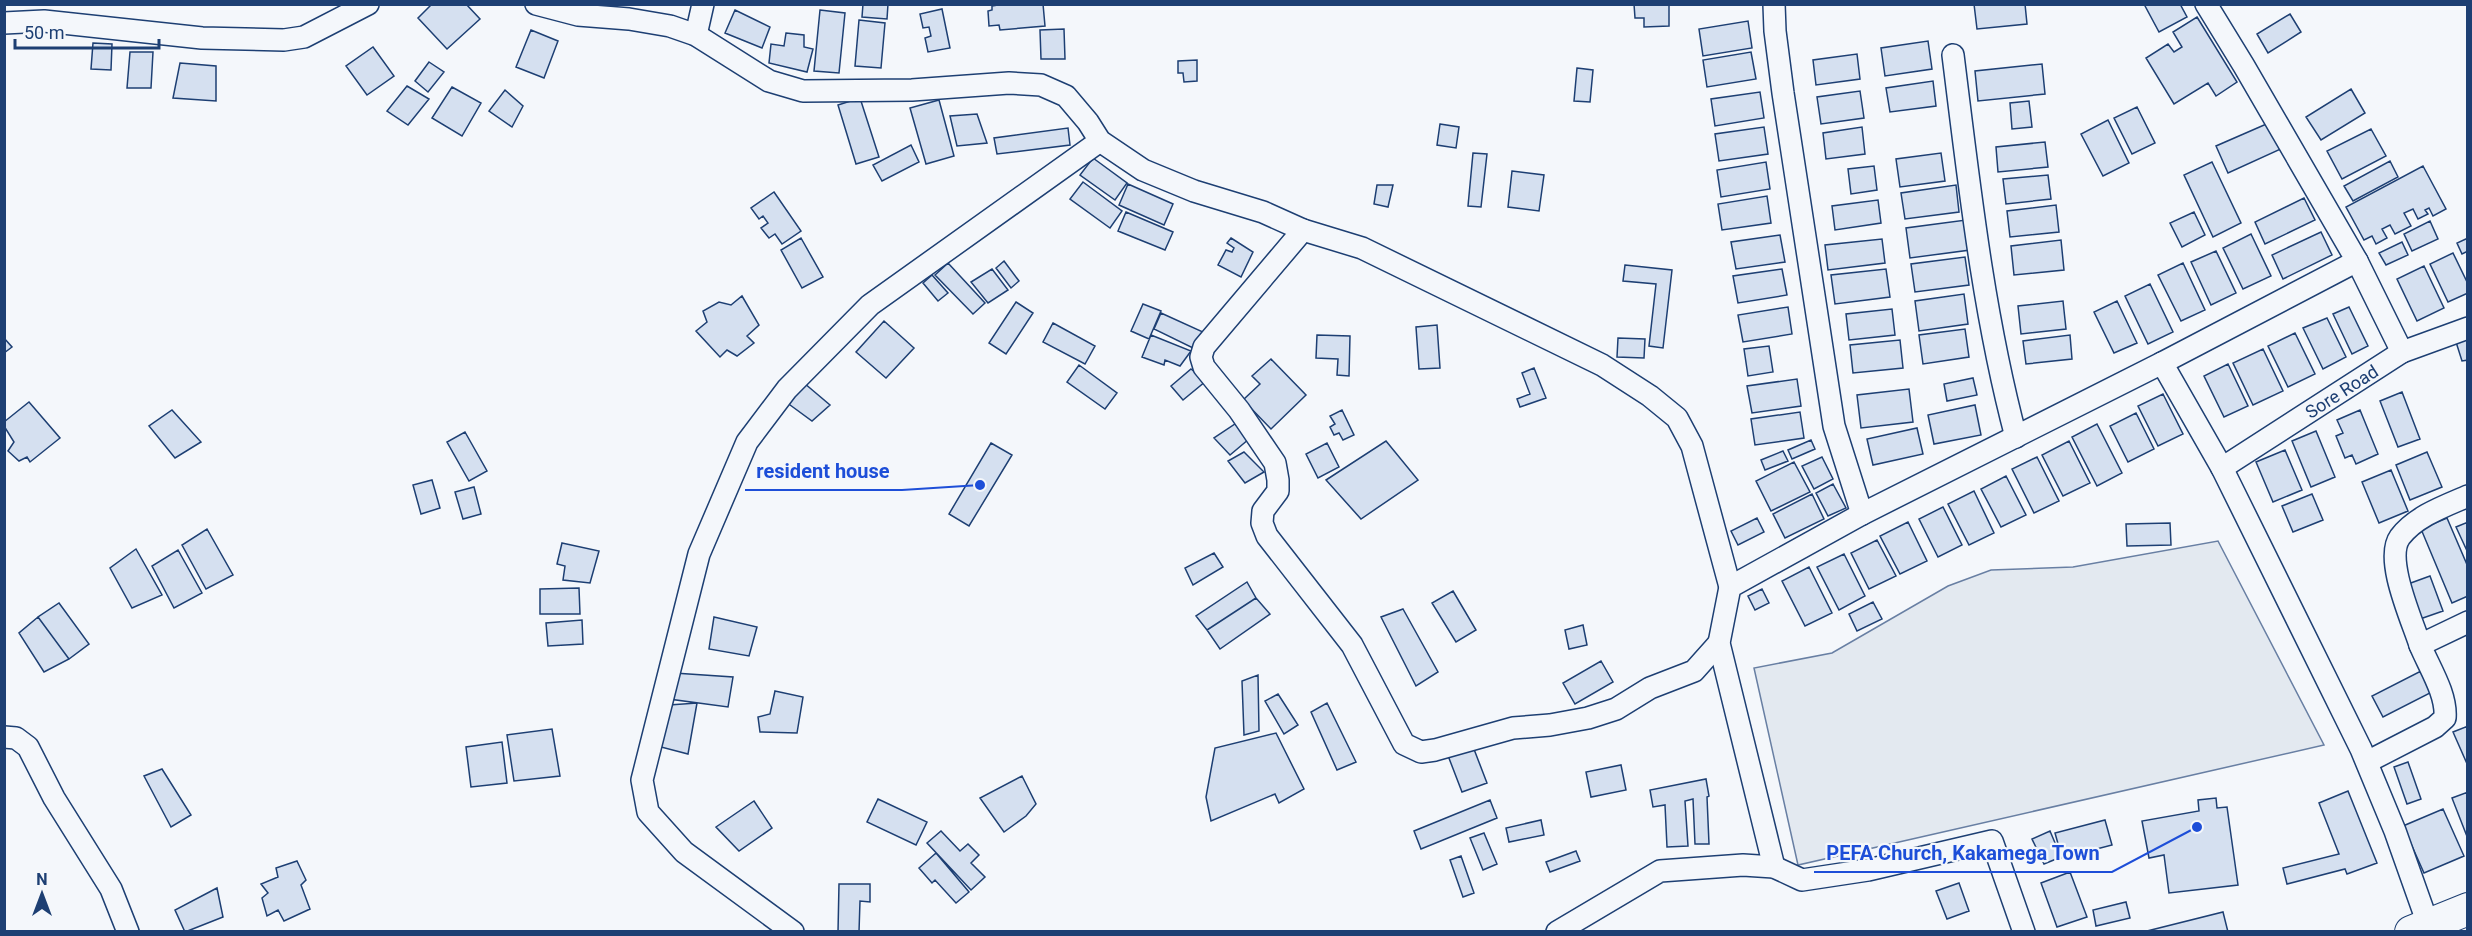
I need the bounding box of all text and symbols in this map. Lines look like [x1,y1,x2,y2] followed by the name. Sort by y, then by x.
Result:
[15,12,159,50] scale bar
[24,22,64,43] text: 50 m
[2301,360,2382,422] street label: Sore Road
[745,452,902,490] callout: resident house
[756,459,890,483] text: resident house
[1814,834,2112,872] callout: PEFA Church, Kakamega Town
[1826,841,2100,865] text: PEFA Church, Kakamega Town
[12,864,72,924] north arrow
[36,870,48,889] text: N

